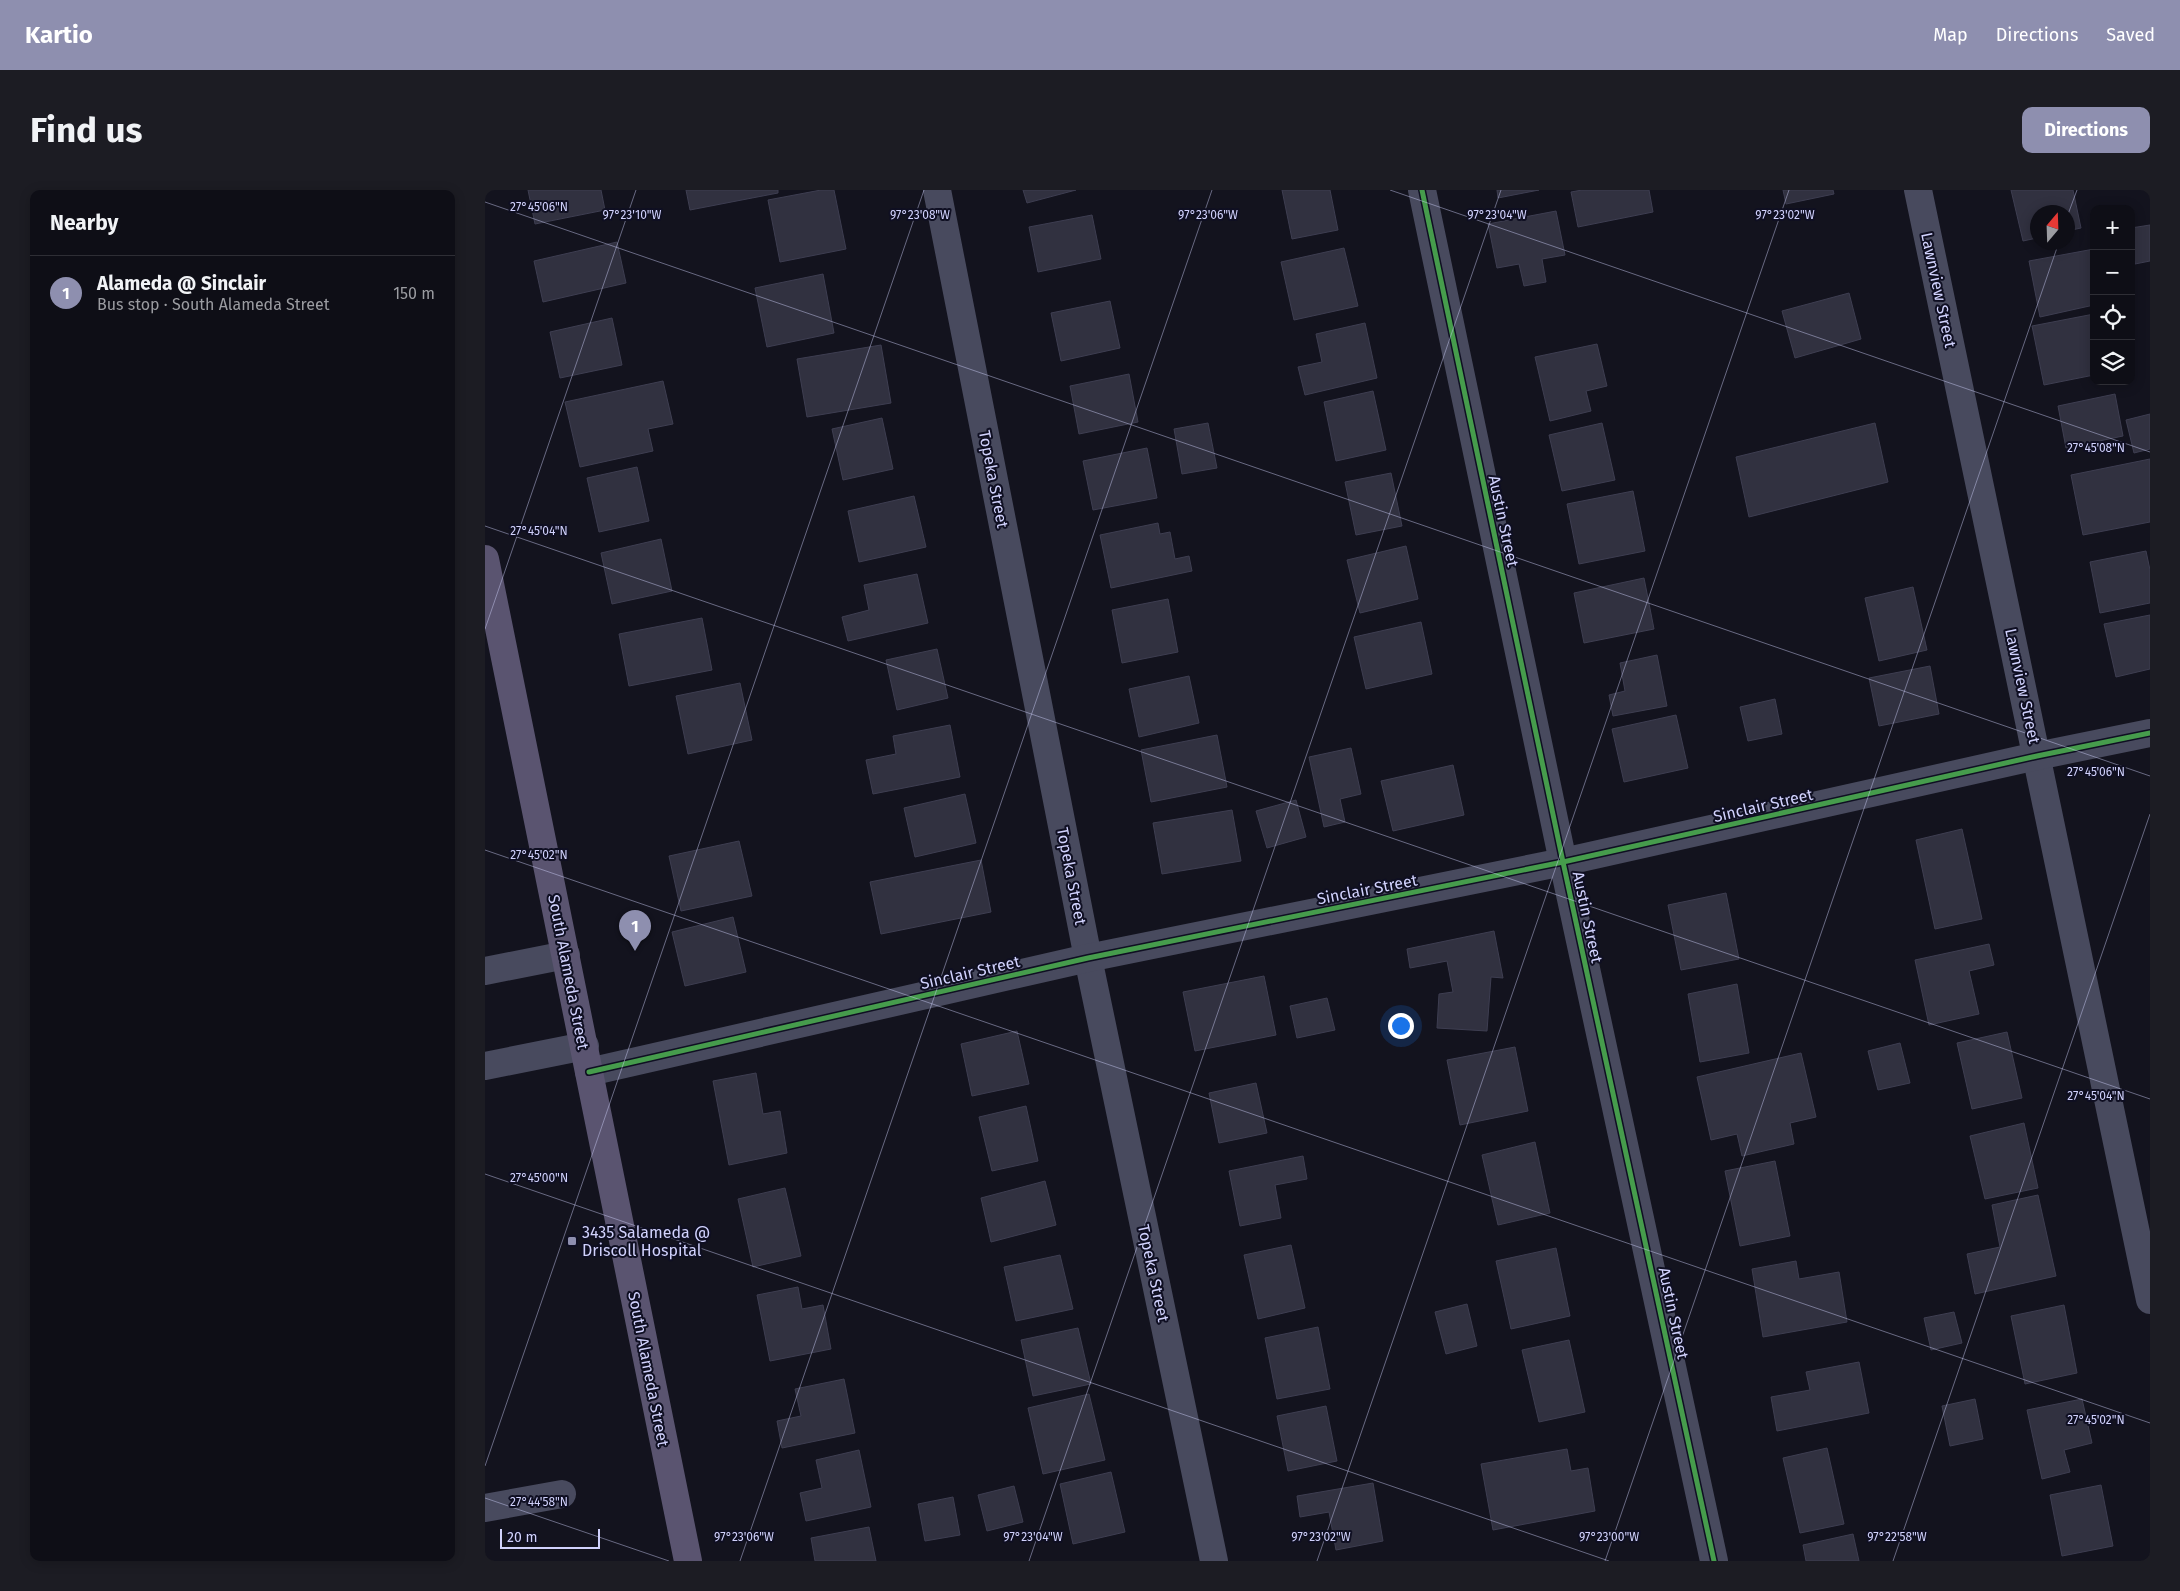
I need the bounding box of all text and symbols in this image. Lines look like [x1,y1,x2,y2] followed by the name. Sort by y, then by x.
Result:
[25,21,93,49] text: Kartio
[1933,24,1968,46] text: Map
[1996,24,2078,46] text: Directions
[2106,24,2155,46] text: Saved
[2022,107,2150,153] button: Directions
[30,109,142,151] text: Find us
[510,200,568,214] text: 27°45'06"N
[2030,205,2075,250] north arrow
[2090,205,2135,385] map controls
[2090,205,2135,250] button: +
[603,208,661,222] text: 97°23'10"W
[890,208,950,222] text: 97°23'08"W
[1178,208,1238,222] text: 97°23'06"W
[1467,208,1527,222] text: 97°23'04"W
[1755,208,1815,222] text: 97°23'02"W
[50,210,118,236] text: Nearby
[1917,231,1960,350] street label: Lawnview Street
[2090,250,2135,295] button: −
[97,272,266,295] text: Alameda @ Sinclair
[62,284,70,303] text: 1
[393,284,435,303] text: 150 m
[97,295,330,314] text: Bus stop · South Alameda Street
[2090,295,2135,340] button: locate
[2090,340,2135,385] button: layers
[975,429,1012,530] street label: Topeka Street
[2067,441,2125,455] text: 27°45'08"N
[1485,474,1523,569] street label: Austin Street
[510,524,568,538] text: 27°45'04"N
[2001,627,2044,746] street label: Lawnview Street
[2067,765,2125,779] text: 27°45'06"N
[1711,785,1815,826] street label: Sinclair Street
[1053,826,1090,927] street label: Topeka Street
[510,848,568,862] text: 27°45'02"N
[1315,870,1419,909] street label: Sinclair Street
[1569,870,1607,965] street label: Austin Street
[544,893,593,1051] street label: South Alameda Street
[619,910,651,951] pin: 1
[918,952,1022,993] street label: Sinclair Street
[1388,1013,1414,1039] your location
[2067,1089,2125,1103] text: 27°45'04"N
[510,1171,568,1185] text: 27°45'00"N
[582,1223,710,1260] place label: 3435 Salameda @ Driscoll Hospital
[1134,1223,1173,1324] street label: Topeka Street
[566,1235,578,1247] marker: 3435 Salameda @ Driscoll Hospital
[1655,1266,1693,1361] street label: Austin Street
[624,1290,673,1448] street label: South Alameda Street
[2067,1413,2125,1427] text: 27°45'02"N
[510,1495,568,1509] text: 27°44'58"N
[500,1526,600,1549] scale bar
[507,1529,537,1546] text: 20 m
[714,1530,774,1544] text: 97°23'06"W
[1003,1530,1063,1544] text: 97°23'04"W
[1291,1530,1351,1544] text: 97°23'02"W
[1579,1530,1639,1544] text: 97°23'00"W
[1867,1530,1927,1544] text: 97°22'58"W

